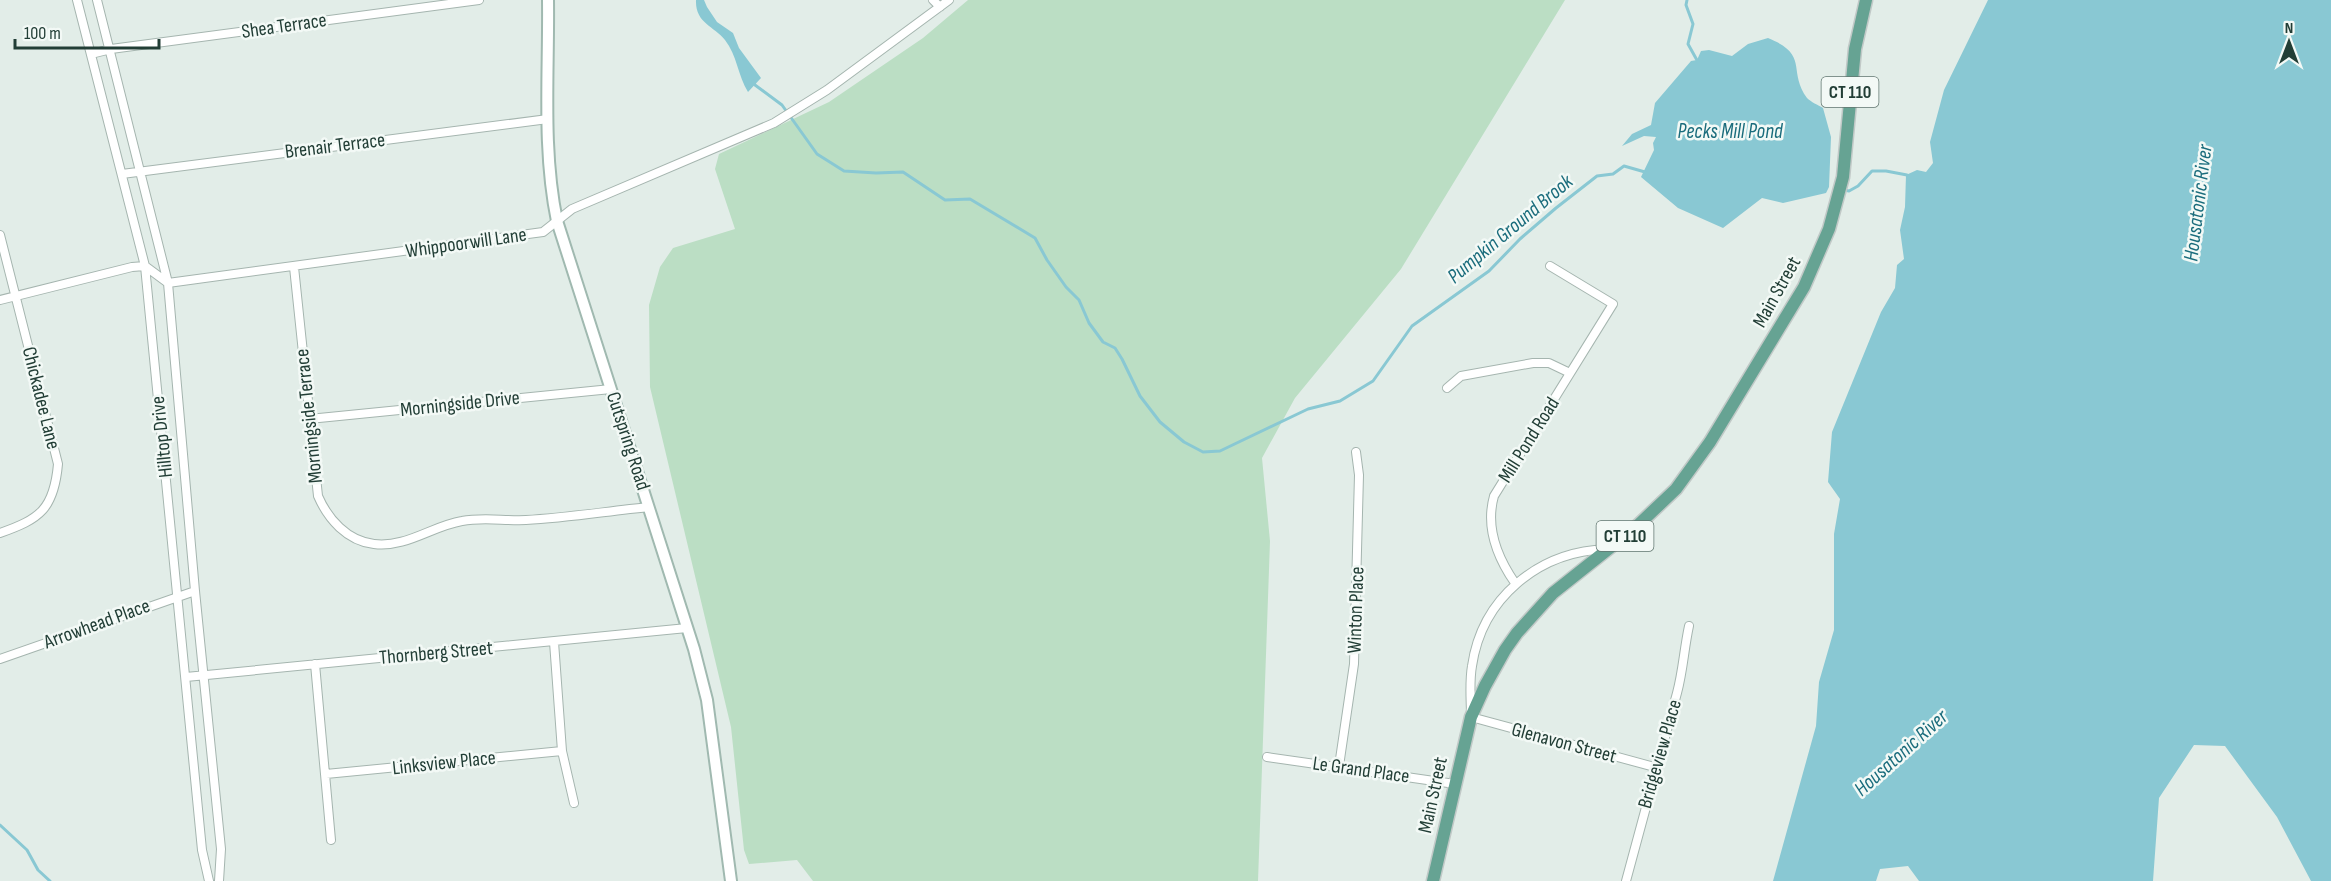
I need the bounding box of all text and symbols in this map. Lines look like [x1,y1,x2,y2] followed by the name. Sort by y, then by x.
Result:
[240,8,328,44] street label: Shea Terrace
[15,12,159,50] scale bar
[2259,12,2319,72] north arrow
[2285,19,2293,38] text: N
[24,23,61,44] text: 100 m
[1822,77,1878,107] road number: CT 110
[1677,119,1784,144] water label: Pecks Mill Pond
[283,128,387,164] street label: Brenair Terrace
[2178,142,2218,263] water label: Housatonic River
[1442,169,1579,289] water label: Pumpkin Ground Brook
[404,223,528,263] street label: Whippoorwill Lane
[1748,252,1806,332] street label: Main Street
[17,344,65,452] street label: Chickadee Lane
[290,348,328,484] street label: Morningside Terrace
[399,386,521,422] street label: Morningside Drive
[601,389,655,493] street label: Cutspring Road
[1493,393,1565,487] street label: Mill Pond Road
[146,395,178,479] street label: Hilltop Drive
[1596,521,1654,551] road number: CT 110
[1342,566,1370,654] street label: Winton Place
[40,594,153,655] street label: Arrowhead Place
[378,636,494,670] street label: Thornberg Street
[1633,697,1687,811] street label: Bridgeview Place
[1849,704,1954,802] water label: Housatonic River
[1509,717,1619,769] street label: Glenavon Street
[391,746,497,780] street label: Linksview Place
[1311,751,1411,789] street label: Le Grand Place
[1413,755,1453,835] street label: Main Street

